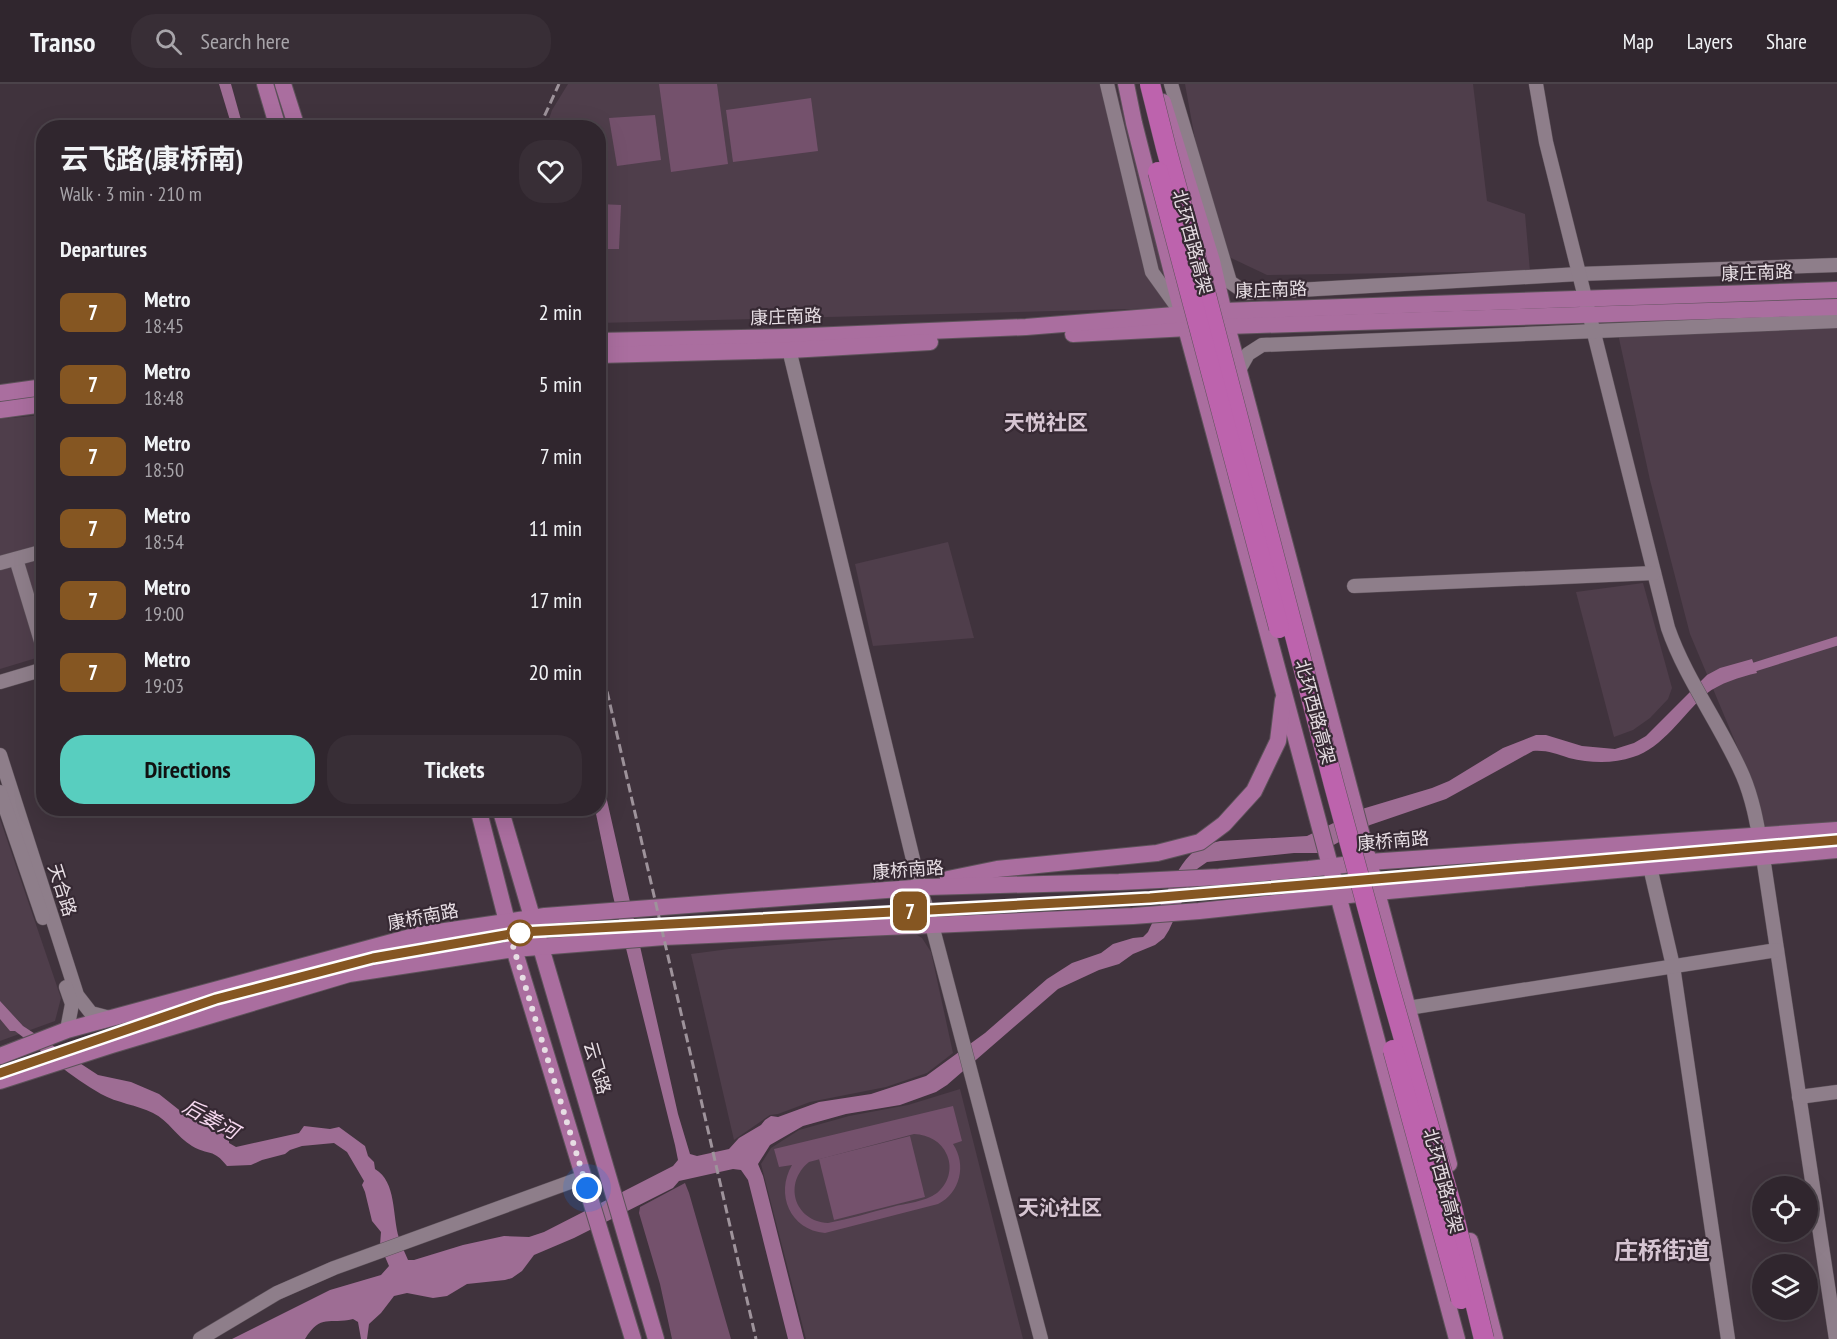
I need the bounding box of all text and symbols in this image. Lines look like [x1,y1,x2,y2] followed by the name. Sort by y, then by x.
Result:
[131,14,551,68] search box
[30,23,95,60] text: Transo
[152,25,185,58] icon: search
[200,27,290,55] text: Search here
[1623,28,1654,55] text: Map
[1687,28,1733,55] text: Layers
[1766,28,1807,55] text: Share
[60,140,244,177] text: 云飞路(康桥南)
[519,140,582,203] button: heart
[60,181,202,207] text: Walk · 3 min · 210 m
[1167,187,1218,297] street label: 北环西路高架
[60,235,147,263] text: Departures
[1721,260,1793,285] street label: 康庄南路
[1235,277,1307,302] street label: 康庄南路
[144,285,191,313] text: Metro
[539,298,582,326] text: 2 min
[88,299,98,326] text: 7
[750,304,822,329] street label: 康庄南路
[144,313,184,339] text: 18:45
[144,357,191,385] text: Metro
[539,370,582,398] text: 5 min
[88,371,98,398] text: 7
[144,385,184,411] text: 18:48
[1004,409,1088,436] district label: 天悦社区
[144,429,191,457] text: Metro
[540,442,582,470] text: 7 min
[88,443,98,470] text: 7
[144,457,184,483] text: 18:50
[144,501,191,529] text: Metro
[529,514,582,542] text: 11 min
[88,515,98,542] text: 7
[144,529,184,555] text: 18:54
[144,573,191,601] text: Metro
[530,586,582,614] text: 17 min
[88,587,98,614] text: 7
[144,601,184,627] text: 19:00
[144,645,191,673] text: Metro
[1290,657,1341,767] street label: 北环西路高架
[529,658,582,686] text: 20 min
[88,659,98,686] text: 7
[144,673,184,699] text: 19:03
[60,735,315,804] button: Directions
[327,735,582,804] button: Tickets
[1356,826,1430,855] street label: 康桥南路
[871,856,945,883] street label: 康桥南路
[43,861,82,919] street label: 天合路
[890,892,930,930] line badge: 7
[385,898,460,935] street label: 康桥南路
[905,898,915,925] text: 7
[507,920,533,946] unlabelled marker
[579,1039,616,1097] street label: 云飞路
[178,1093,247,1147] water label: 后姜河
[1418,1126,1469,1236] street label: 北环西路高架
[572,1173,602,1203] your location
[1752,1176,1818,1320] map controls
[1752,1176,1818,1242] button: locate
[1018,1194,1102,1221] district label: 天沁社区
[1614,1235,1710,1266] district label: 庄桥街道
[1752,1254,1818,1320] button: layers

